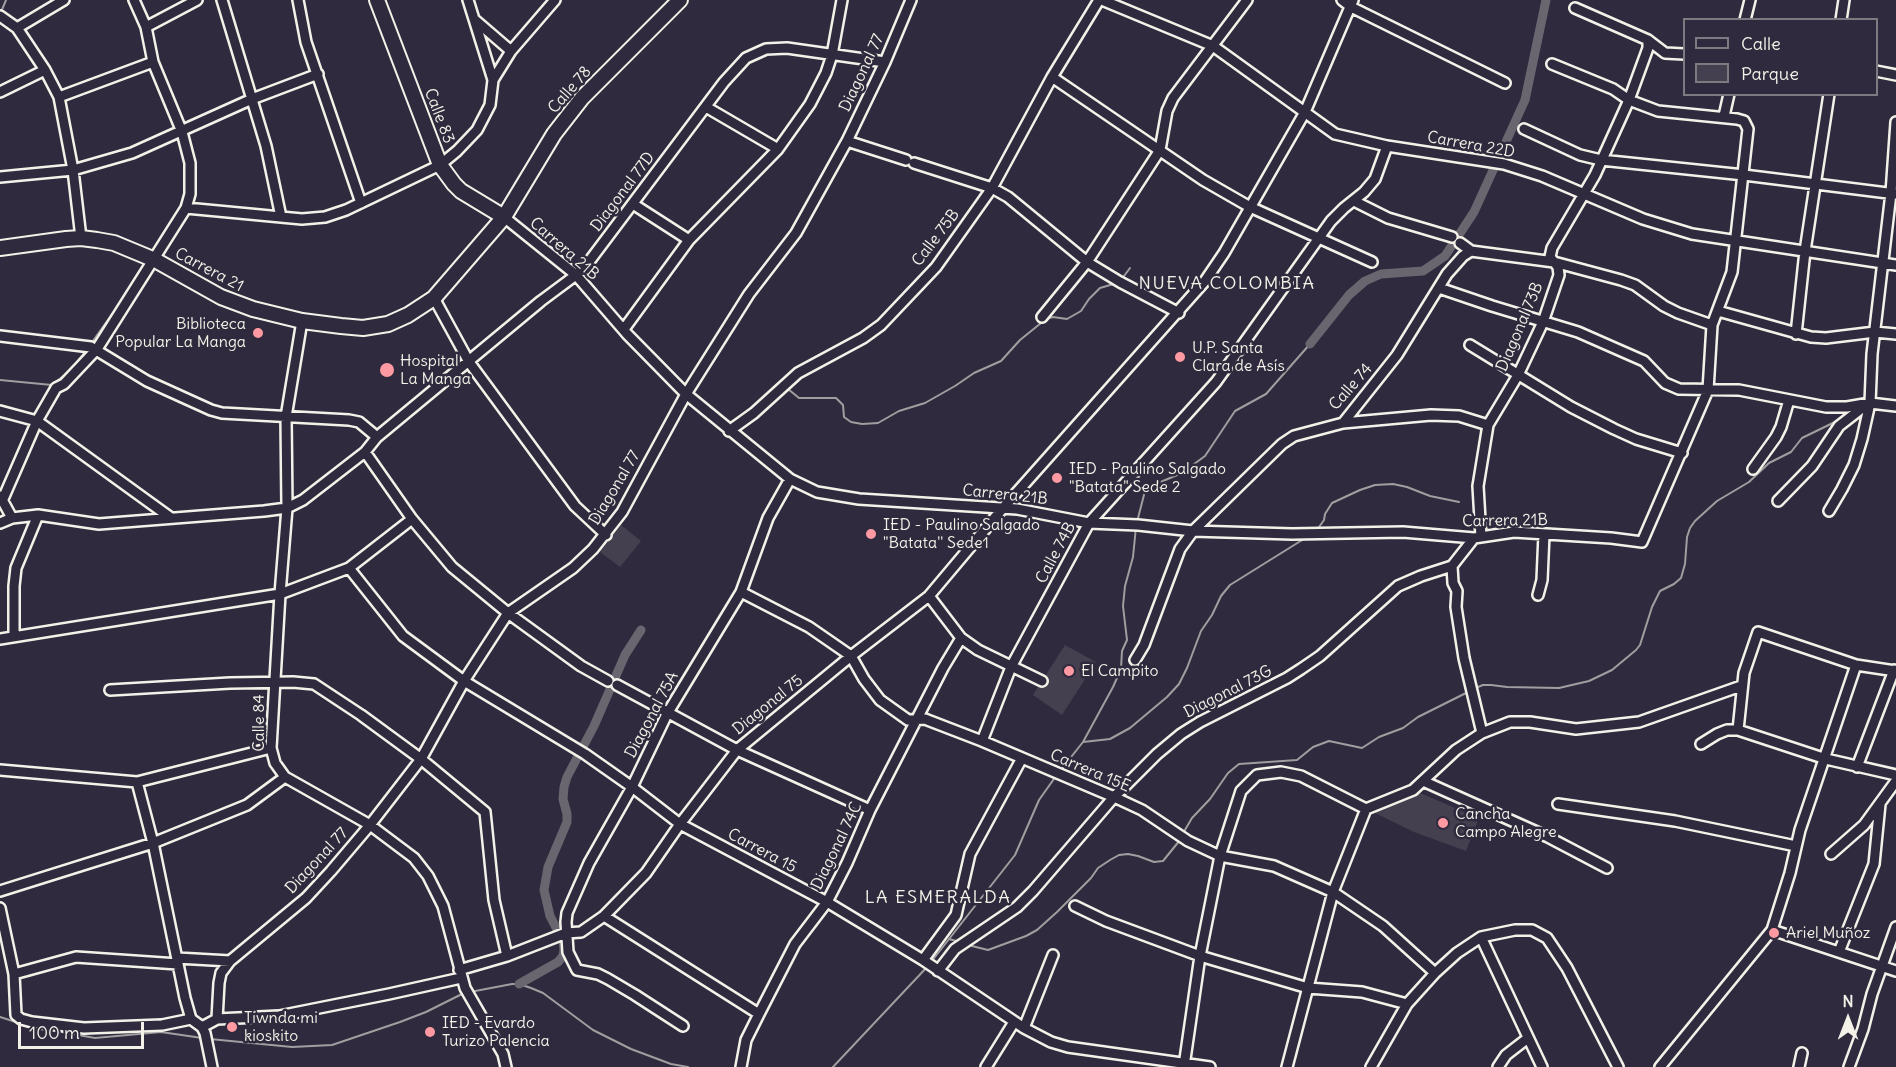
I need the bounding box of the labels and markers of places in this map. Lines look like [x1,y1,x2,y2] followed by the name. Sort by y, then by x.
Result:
[115,314,246,352] place label: Biblioteca Popular La Manga
[251,326,265,340] marker: Biblioteca Popular La Manga
[1192,338,1285,376] place label: U.P. Santa Clara de Asís
[1173,350,1187,364] marker: U.P. Santa Clara de Asís
[400,351,471,389] place label: Hospital La Manga
[378,361,396,379] marker: Hospital La Manga
[1069,459,1226,497] place label: IED - Paulino Salgado "Batata" Sede 2
[1050,471,1064,485] marker: IED - Paulino Salgado "Batata" Sede 2
[883,515,1040,553] place label: IED - Paulino Salgado "Batata'' Sede1
[864,527,878,541] marker: IED - Paulino Salgado "Batata'' Sede1
[1081,661,1158,681] place label: El Campito
[1062,664,1076,678] marker: El Campito
[1455,804,1557,842] place label: Cancha Campo Alegre
[1436,816,1450,830] marker: Cancha Campo Alegre
[1786,923,1870,943] place label: Ariel Muñoz
[1767,926,1781,940] marker: Ariel Muñoz
[244,1008,318,1046] place label: Tiwnda mi kioskito
[442,1013,550,1051] place label: IED - Evardo Turizo Palencia
[225,1020,239,1034] marker: Tiwnda mi kioskito
[423,1025,437,1039] marker: IED - Evardo Turizo Palencia

